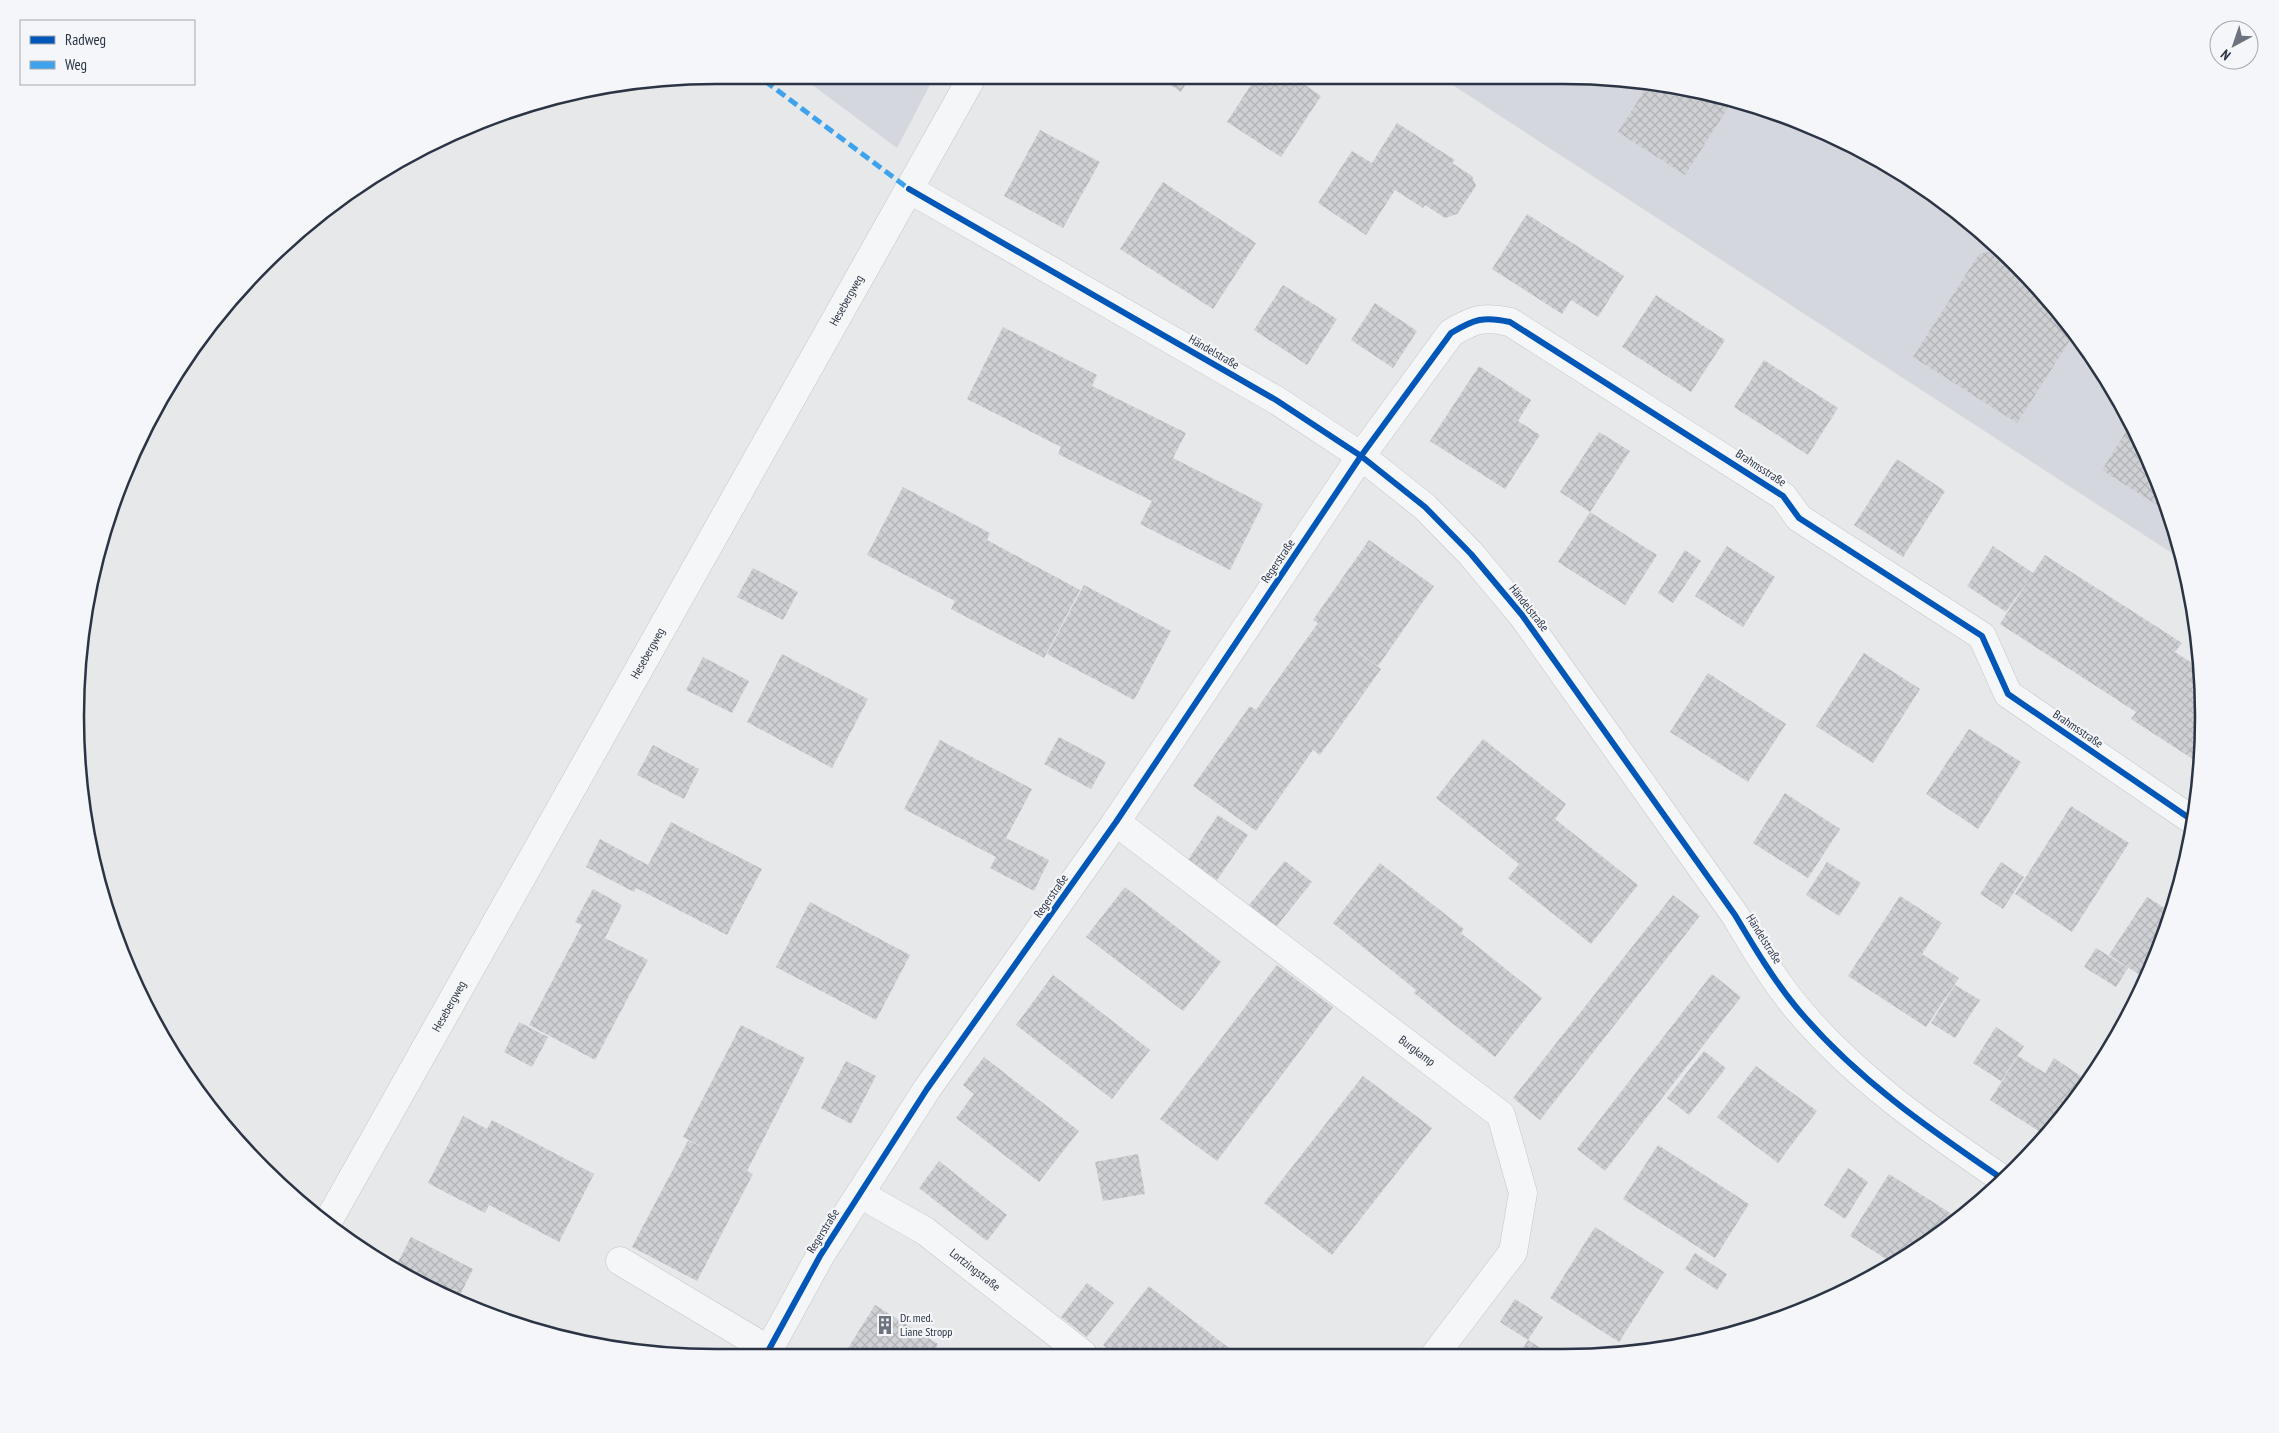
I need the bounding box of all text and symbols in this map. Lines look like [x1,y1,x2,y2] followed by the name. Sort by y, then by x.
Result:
[20,20,195,85] legend
[2209,20,2259,70] north arrow
[65,30,106,49] text: Radweg
[2217,46,2234,64] text: N
[65,55,87,74] text: Weg
[826,272,866,328] street label: Hesebergweg
[1186,331,1242,372] street label: Händelstraße
[1733,446,1789,489] street label: Brahmsstraße
[1257,536,1298,586] street label: Regerstraße
[1506,581,1552,634] street label: Händelstraße
[627,625,668,681] street label: Hesebergweg
[2050,706,2106,751] street label: Brahmsstraße
[1030,871,1071,920] street label: Regerstraße
[1743,911,1786,966] street label: Händelstraße
[428,978,469,1034] street label: Hesebergweg
[1396,1032,1438,1069] street label: Burgkamp
[803,1206,842,1256] street label: Regerstraße
[947,1245,1004,1294] street label: Lortzingstraße
[900,1310,953,1339] place label: Dr. med. Liane Stropp
[874,1314,896,1336] building icon: Dr. med. Liane Stropp

